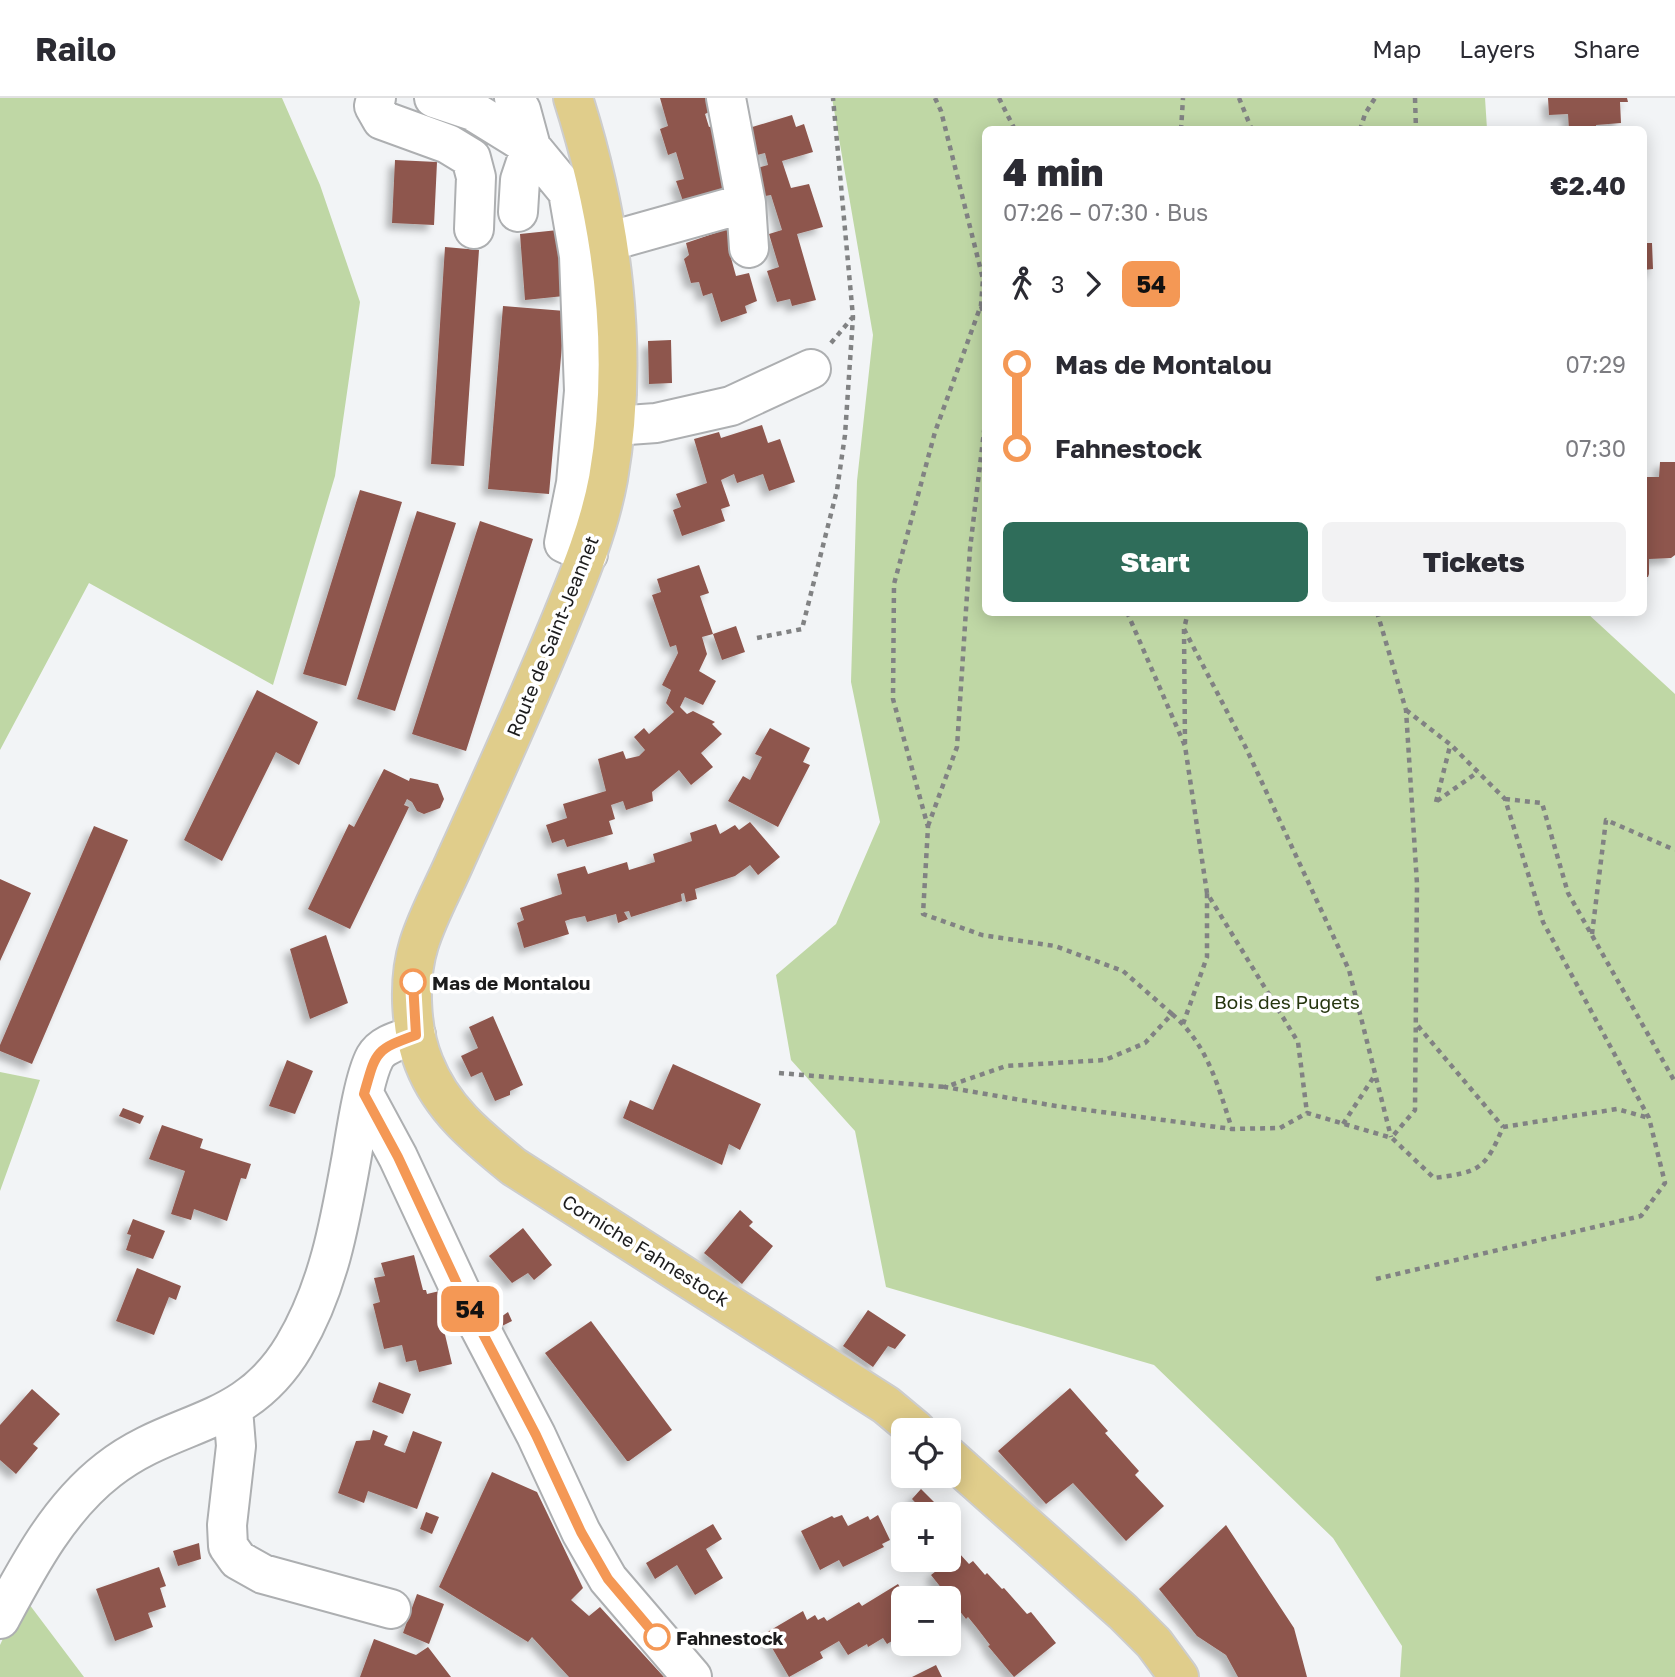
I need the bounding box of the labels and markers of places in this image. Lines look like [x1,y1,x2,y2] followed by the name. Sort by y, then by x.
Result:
[400,969,426,995] marker: Mas de Montalou
[432,971,590,994] place label: Mas de Montalou
[644,1624,670,1650] marker: Fahnestock
[676,1626,784,1649] place label: Fahnestock

